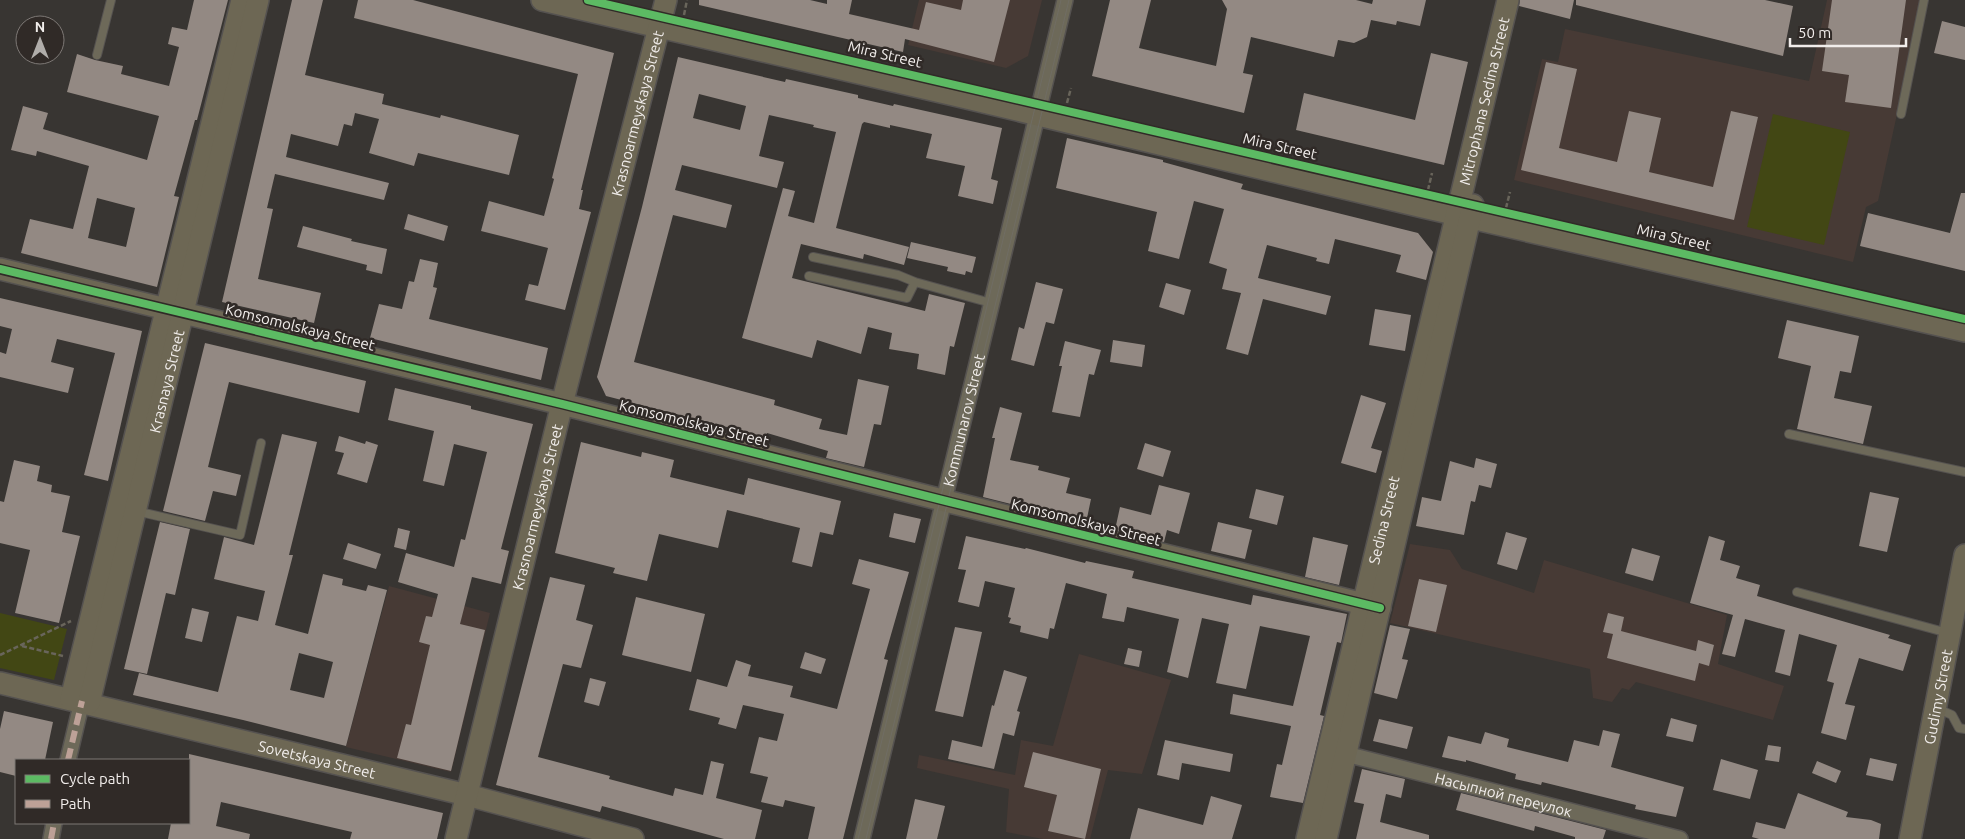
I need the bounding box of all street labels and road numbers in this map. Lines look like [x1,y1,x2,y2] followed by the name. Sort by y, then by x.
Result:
[1456,15,1512,187] street label: Mitrophana Sedina Street
[607,29,666,198] street label: Krasnoarmeyskaya Street
[846,37,924,71] street label: Mira Street
[1241,129,1319,163] street label: Mira Street
[1635,220,1713,254] street label: Mira Street
[223,300,377,354] street label: Komsomolskaya Street
[146,328,187,435] street label: Krasnaya Street
[939,352,988,488] street label: Kommunarov Street
[617,396,771,450] street label: Komsomolskaya Street
[509,422,565,591] street label: Krasnoarmeyskaya Street
[1365,474,1402,566] street label: Sedina Street
[1009,495,1163,549] street label: Komsomolskaya Street
[1920,648,1955,746] street label: Gudimy Street
[257,737,378,781] street label: Sovetskaya Street
[1433,769,1574,820] street label: Насыпной переулок

